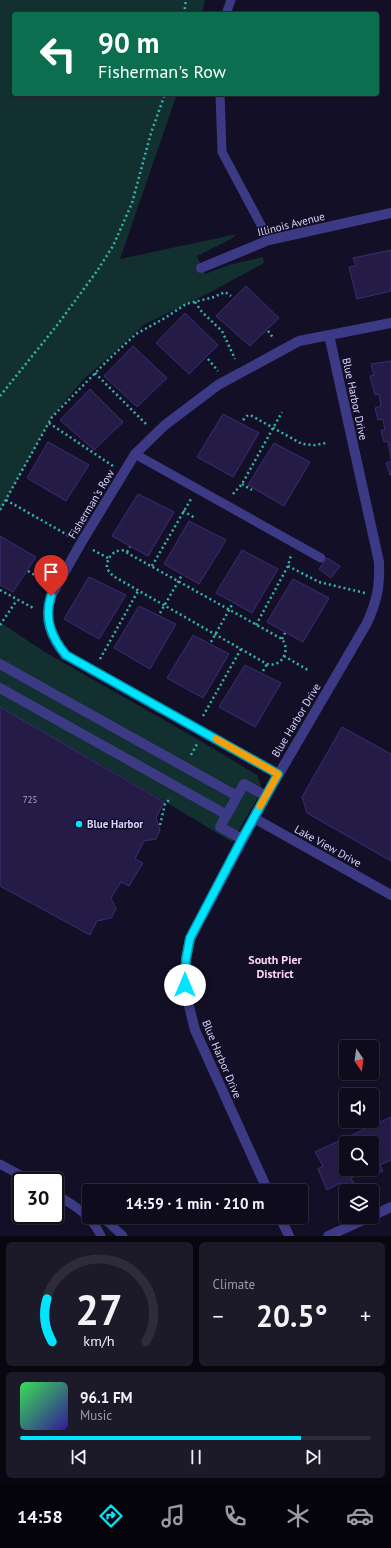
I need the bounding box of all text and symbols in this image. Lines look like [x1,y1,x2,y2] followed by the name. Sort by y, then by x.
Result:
[98,24,159,61] text: 90 m
[32,28,84,80] icon: left
[98,60,226,83] text: Fisherman's Row
[256,209,327,239] street label: Illinois Avenue
[339,357,371,442] street label: Blue Harbor Drive
[65,467,117,541] street label: Fisherman's Row
[34,555,68,596] pin
[40,561,62,583] icon: arrive
[268,680,324,760] street label: Blue Harbor Drive
[23,794,37,805] house number: 725
[87,817,143,831] place label: Blue Harbor
[74,819,84,829] marker: Blue Harbor
[292,822,364,870] street label: Lake View Drive
[248,952,302,981] district label: South Pier District
[164,964,206,1006] position arrow
[199,1018,245,1101] street label: Blue Harbor Drive
[339,1040,379,1080] north arrow
[339,1040,379,1224] map controls
[339,1088,379,1128] button: sound
[339,1136,379,1176] button: search
[12,1172,64,1224] speed limit sign: 30
[339,1184,379,1224] button: layers
[126,1194,264,1213] text: 14:59 · 1 min · 210 m
[213,1276,255,1293] text: Climate
[76,1283,123,1336] text: 27
[256,1296,328,1335] text: 20.5°
[213,1302,224,1330] text: −
[360,1302,371,1330] text: +
[84,1331,115,1350] text: km/h
[80,1388,133,1407] text: 96.1 FM
[80,1407,112,1424] text: Music
[68,1446,90,1468] icon: previous
[185,1446,207,1468] icon: pause
[302,1446,324,1468] icon: next
[97,1502,125,1530] icon: directions
[159,1502,187,1530] icon: music
[221,1502,249,1530] icon: phone
[284,1502,312,1530] icon: climate
[346,1502,374,1530] icon: car
[17,1505,63,1528] text: 14:58

